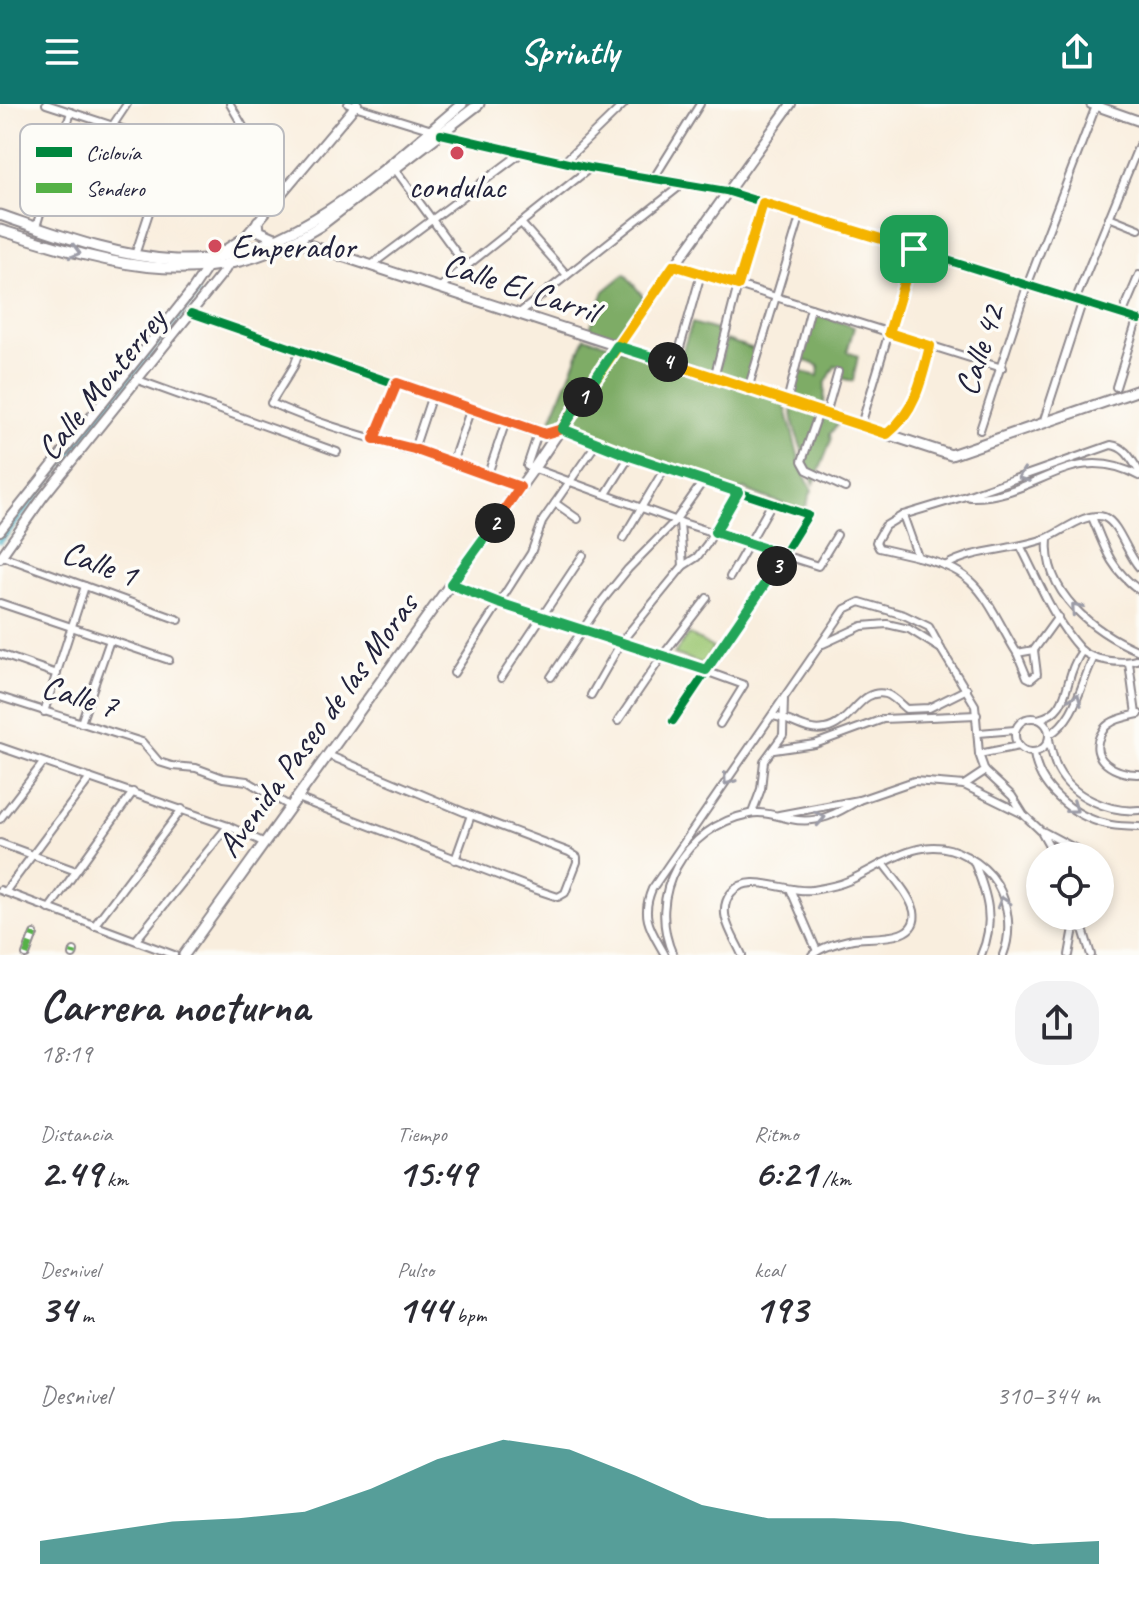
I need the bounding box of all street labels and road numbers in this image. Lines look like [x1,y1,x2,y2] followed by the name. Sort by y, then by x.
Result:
[438,242,610,334] street label: Calle El Carril
[944,297,1015,401] street label: Calle 42
[27,298,177,469] street label: Calle Monterrey
[56,530,145,597] street label: Calle 1
[207,582,429,865] street label: Avenida Paseo de las Moras
[37,664,125,728] street label: Calle 7

